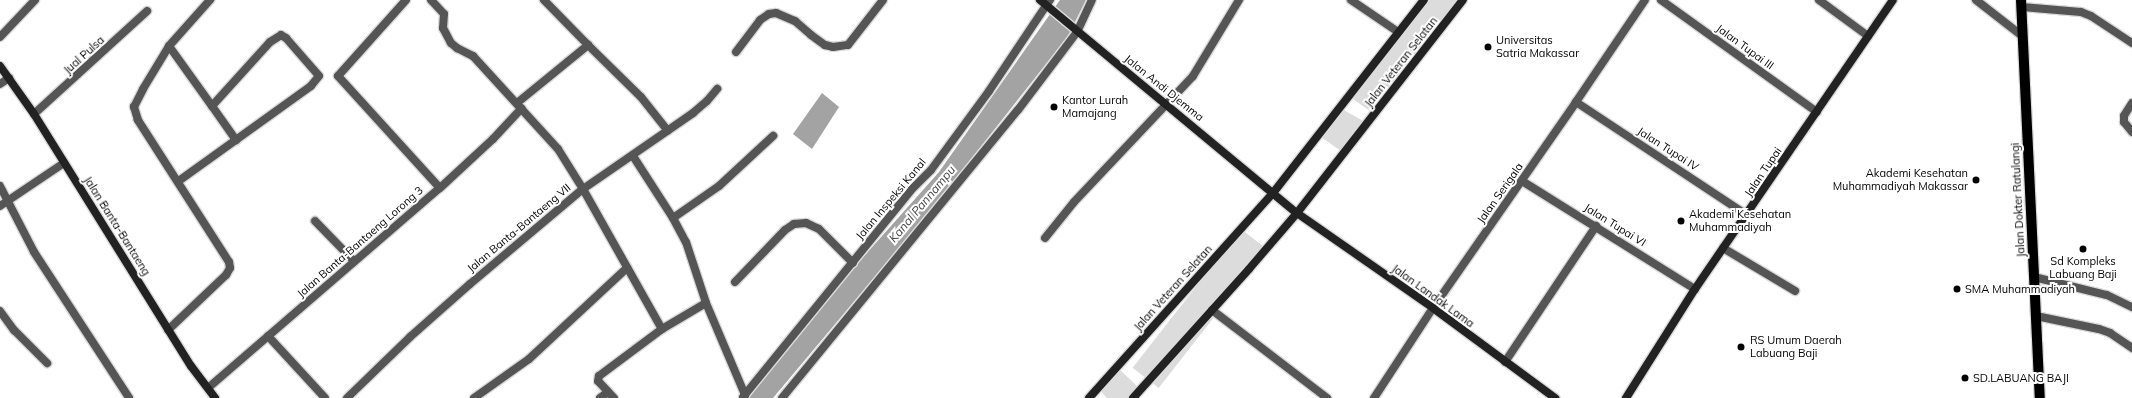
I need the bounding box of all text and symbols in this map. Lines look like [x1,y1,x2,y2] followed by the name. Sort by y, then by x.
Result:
[1362,14,1440,110] street label: Jalan Veteran Selatan
[1714,22,1776,72] street label: Jalan Tupai III
[61,33,107,77] street label: Jual Pulsa
[1496,34,1579,60] place label: Universitas Satria Makassar
[1483,42,1493,52] marker: Universitas Satria Makassar
[1122,52,1206,124] street label: Jalan Andi Djemma
[1062,94,1128,120] place label: Kantor Lurah Mamajang
[1049,102,1059,112] marker: Kantor Lurah Mamajang
[1635,124,1701,174] street label: Jalan Tupai IV
[2008,142,2028,258] street label: Jalan Dokter Ratulangi
[1742,145,1784,199] street label: Jalan Tupai
[853,156,929,242] street label: Jalan Inspeksi Kanal
[1474,160,1526,226] street label: Jalan Serigala
[886,163,958,245] water label: Kanal Pannampu
[1833,167,1968,193] place label: Akademi Kesehatan Muhammadiyah Makassar
[81,174,153,278] street label: Jalan Banta-Bantaeng
[1971,175,1981,185] marker: Akademi Kesehatan Muhammadiyah Makassar
[465,181,573,275] street label: Jalan Banta-Bantaeng VII
[294,184,426,300] street label: Jalan Banta-Bantaeng Lorong 3
[1582,201,1648,249] street label: Jalan Tupai VI
[1689,208,1791,234] place label: Akademi Kesehatan Muhammadiyah
[1676,216,1686,226] marker: Akademi Kesehatan Muhammadiyah
[1131,243,1215,333] street label: Jalan Veteran Selatan
[2078,244,2088,254] marker: Sd Kompleks Labuang Baji
[2049,255,2117,281] place label: Sd Kompleks Labuang Baji
[1389,262,1477,330] street label: Jalan Landak Lama
[1965,282,2075,296] place label: SMA Muhammadiyah
[1952,284,1962,294] marker: SMA Muhammadiyah
[1750,334,1842,360] place label: RS Umum Daerah Labuang Baji
[1735,341,1747,353] marker: RS Umum Daerah Labuang Baji
[1973,371,2069,385] place label: SD.LABUANG BAJI
[1960,373,1970,383] marker: SD.LABUANG BAJI

